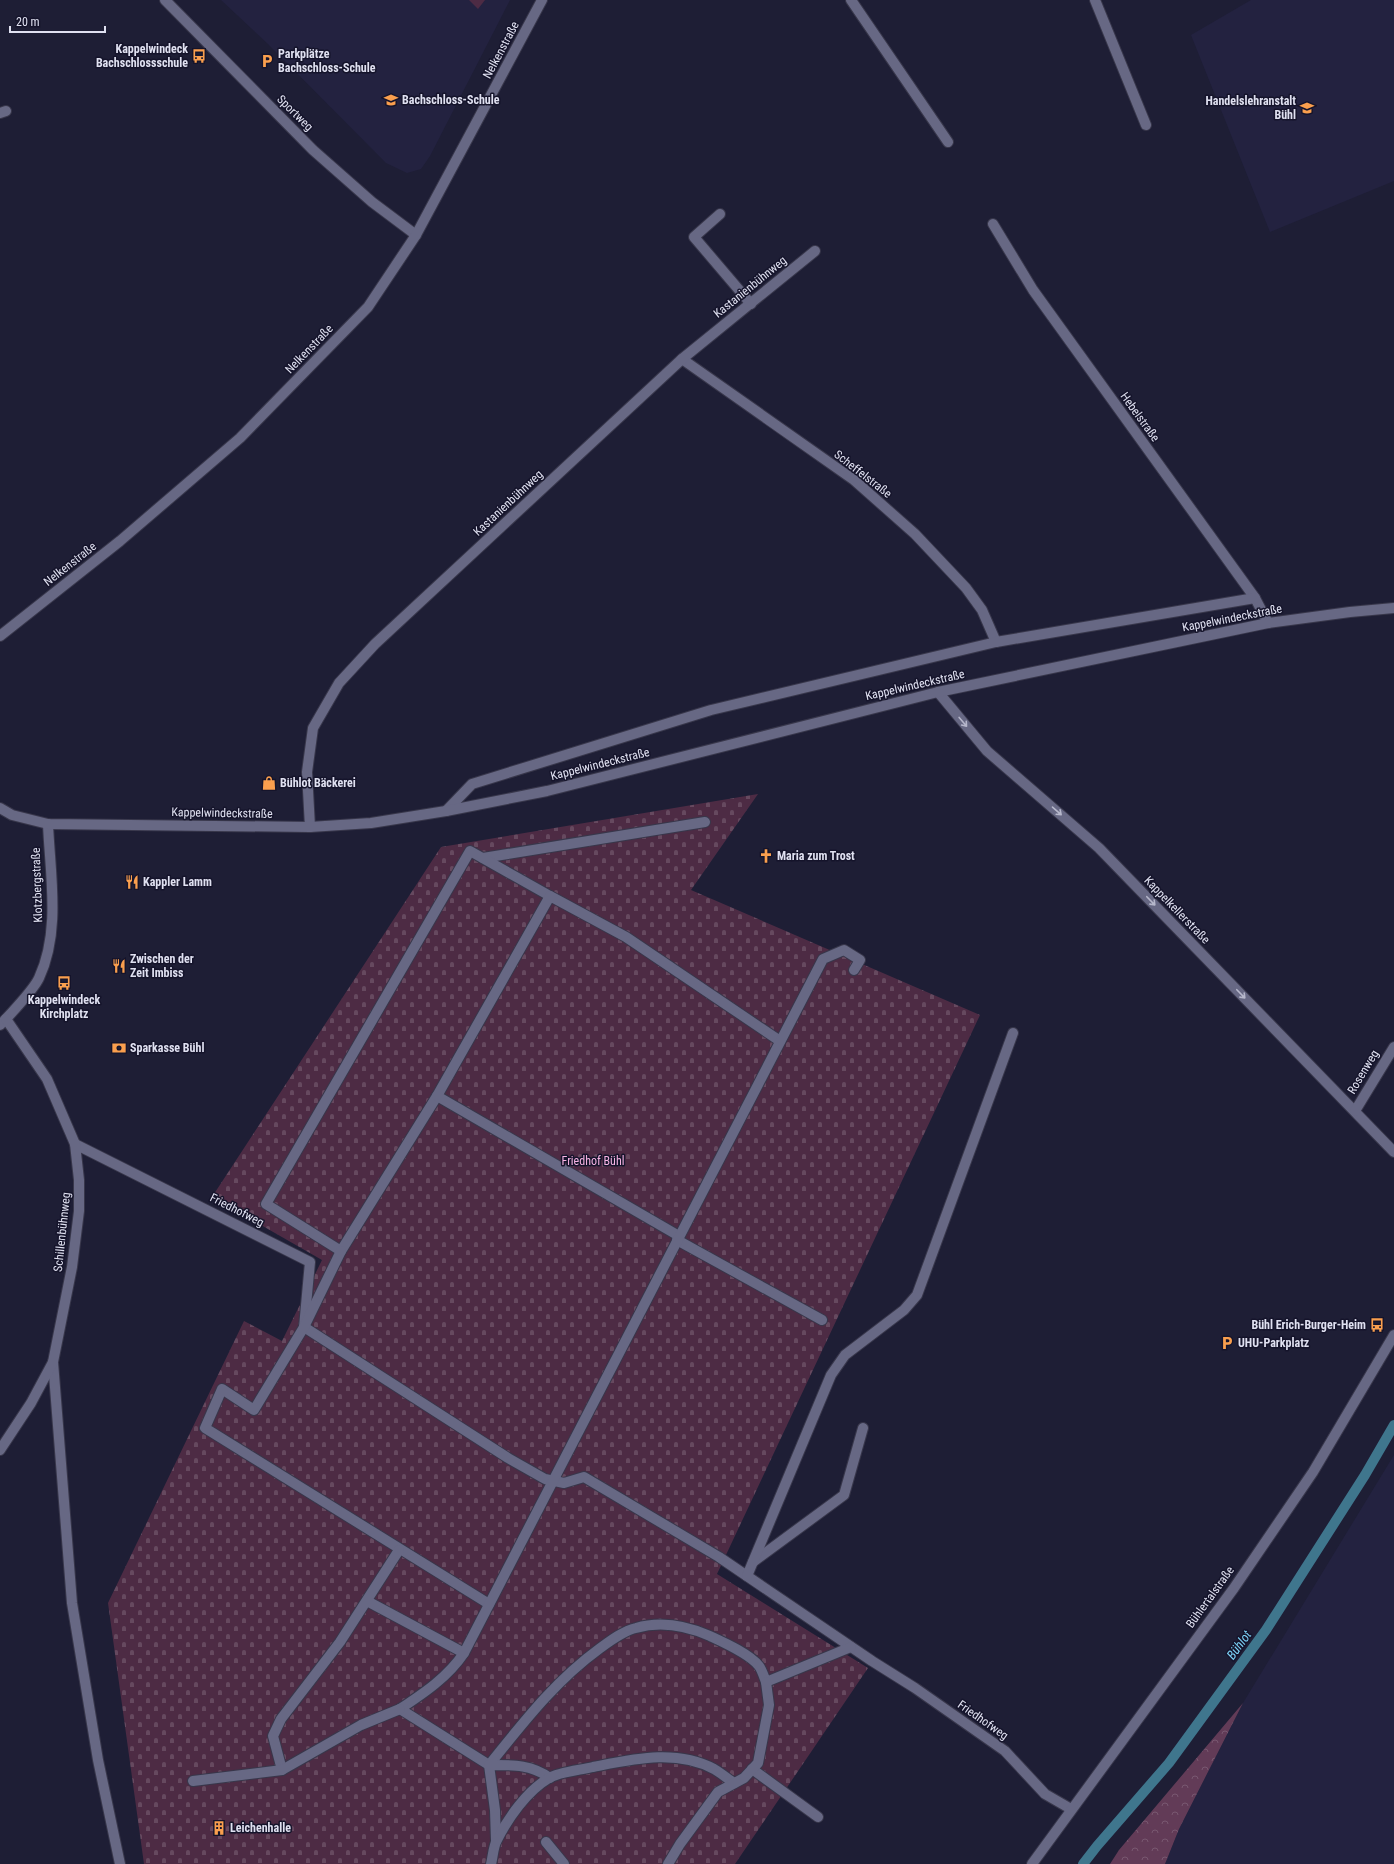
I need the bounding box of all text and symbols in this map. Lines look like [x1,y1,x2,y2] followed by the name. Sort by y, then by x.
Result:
[10,8,105,34] scale bar
[16,15,40,29] text: 20 m
[480,19,522,81] street label: Nelkenstraße
[96,42,188,70] place label: Kappelwindeck Bachschlossschule
[278,47,376,75] place label: Parkplätze Bachschloss-Schule
[191,48,207,64] bus stop icon: Kappelwindeck Bachschlossschule
[259,53,275,69] parking icon: Parkplätze Bachschloss-Schule
[274,92,316,134] street label: Sportweg
[383,92,399,108] school or university icon: Bachschloss-Schule
[402,93,500,107] place label: Bachschloss-Schule
[1205,94,1296,122] place label: Handelslehranstalt Bühl
[1299,100,1315,116] school or university icon: Handelslehranstalt Bühl
[711,253,789,321] street label: Kastanienbühnweg
[282,321,336,376] street label: Nelkenstraße
[1117,390,1163,445] street label: Hebelstraße
[831,447,895,501] street label: Scheffelstraße
[470,467,546,539] street label: Kastanienbühnweg
[41,539,99,589] street label: Nelkenstraße
[1181,601,1284,635] street label: Kappelwindeckstraße
[864,667,966,703] street label: Kappelwindeckstraße
[959,716,968,727] one-way arrow
[549,745,651,783] street label: Kappelwindeckstraße
[261,775,277,791] shop icon: Bühlot Bäckerei
[280,776,356,790] place label: Bühlot Bäckerei
[171,805,273,821] street label: Kappelwindeckstraße
[1051,807,1062,816] one-way arrow
[29,847,45,923] street label: Klotzbergstraße
[758,848,774,864] church icon: Maria zum Trost
[777,849,855,863] place label: Maria zum Trost
[1141,873,1213,947] street label: Kappelkellerstraße
[124,874,140,890] restaurant icon: Kappler Lamm
[143,875,212,889] place label: Kappler Lamm
[1146,896,1155,906] one-way arrow
[130,952,194,980] place label: Zwischen der Zeit Imbiss
[111,958,127,974] restaurant icon: Zwischen der Zeit Imbiss
[56,975,72,991] bus stop icon: Kappelwindeck Kirchplatz
[1236,989,1246,999] one-way arrow
[28,993,100,1021] place label: Kappelwindeck Kirchplatz
[111,1040,127,1056] bank icon: Sparkasse Bühl
[130,1041,204,1055] place label: Sparkasse Bühl
[1344,1047,1382,1096] street label: Rosenweg
[562,1154,624,1168] park label: Friedhof Bühl
[208,1190,266,1230] street label: Friedhofweg
[51,1191,73,1272] street label: Schillenbühnweg
[1369,1317,1385,1333] bus stop icon: Bühl Erich-Burger-Heim
[1251,1318,1366,1332] place label: Bühl Erich-Burger-Heim
[1219,1335,1235,1351] parking icon: UHU-Parkplatz
[1238,1336,1309,1350] place label: UHU-Parkplatz
[1183,1563,1237,1630] street label: Bühlertalstraße
[1224,1627,1255,1662] water label: Bühlot
[955,1697,1011,1743] street label: Friedhofweg
[211,1820,227,1836] building icon: Leichenhalle
[230,1821,291,1835] place label: Leichenhalle

